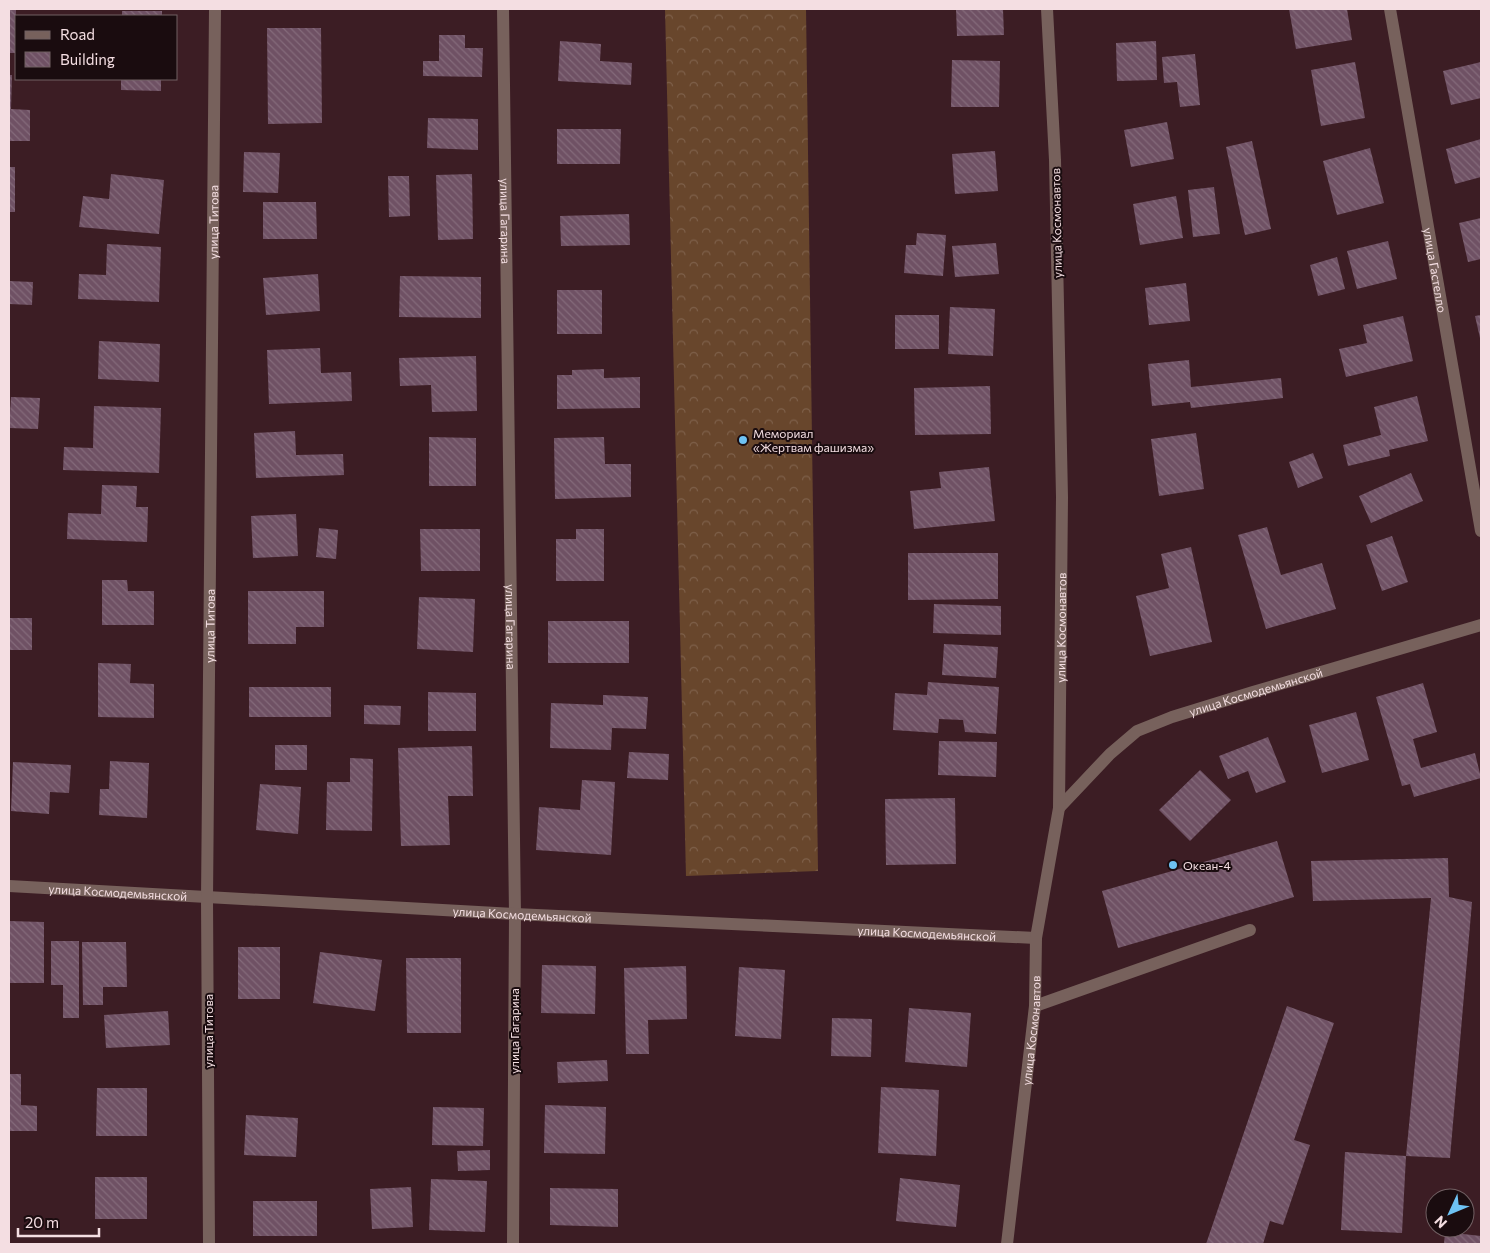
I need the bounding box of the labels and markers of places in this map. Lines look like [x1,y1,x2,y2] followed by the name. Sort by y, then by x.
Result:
[753,426,874,454] place label: Мемориал «Жертвам фашизма»
[737,434,749,446] marker: Мемориал «Жертвам фашизма»
[1183,858,1231,872] place label: Океан-4
[1167,859,1179,871] marker: Океан-4

